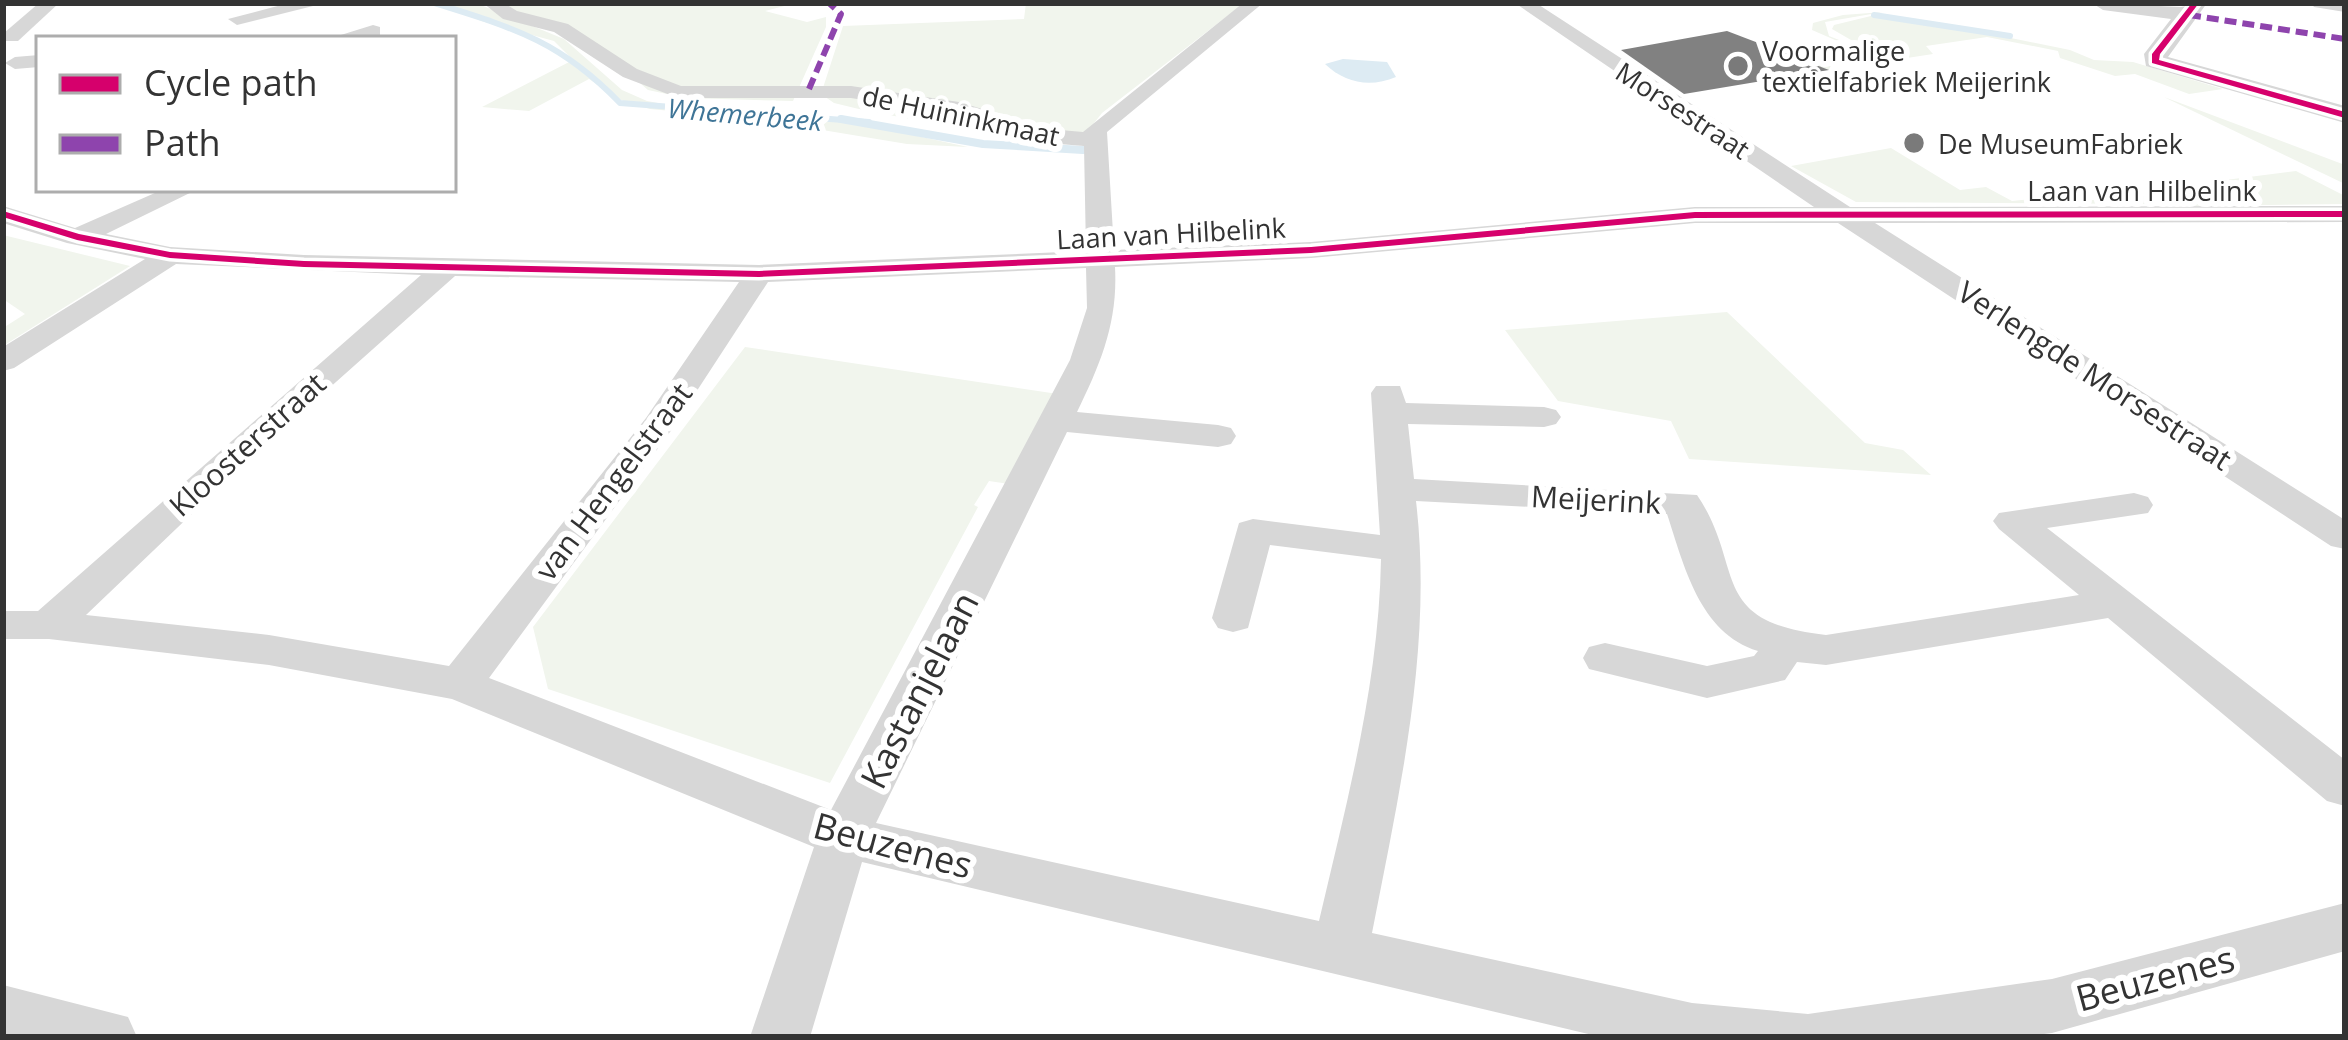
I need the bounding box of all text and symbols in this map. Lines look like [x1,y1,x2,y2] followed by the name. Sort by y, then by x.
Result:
[1762,32,2051,100] place label: Voormalige textielfabriek Meijerink
[36,36,456,192] legend
[1609,53,1757,167] street label: Morsestraat
[1725,53,1751,79] marker: Voormalige textielfabriek Meijerink
[144,58,318,107] text: Cycle path
[859,76,1063,154] street label: de Huininkmaat
[666,89,826,139] water label: Whemerbeek
[144,118,221,167] text: Path
[1938,125,2183,162] place label: De MuseumFabriek
[1901,130,1927,156] marker: De MuseumFabriek
[2027,172,2257,209] street label: Laan van Hilbelink
[1056,209,1286,257] street label: Laan van Hilbelink
[1950,271,2240,479] street label: Verlengde Morsestraat
[160,363,334,525] street label: Kloosterstraat
[525,374,701,588] street label: van Hengelstraat
[1530,475,1662,523] street label: Meijerink
[848,583,990,797] street label: Kastanjelaan
[808,800,978,890] street label: Beuzenes
[2070,933,2240,1023] street label: Beuzenes

